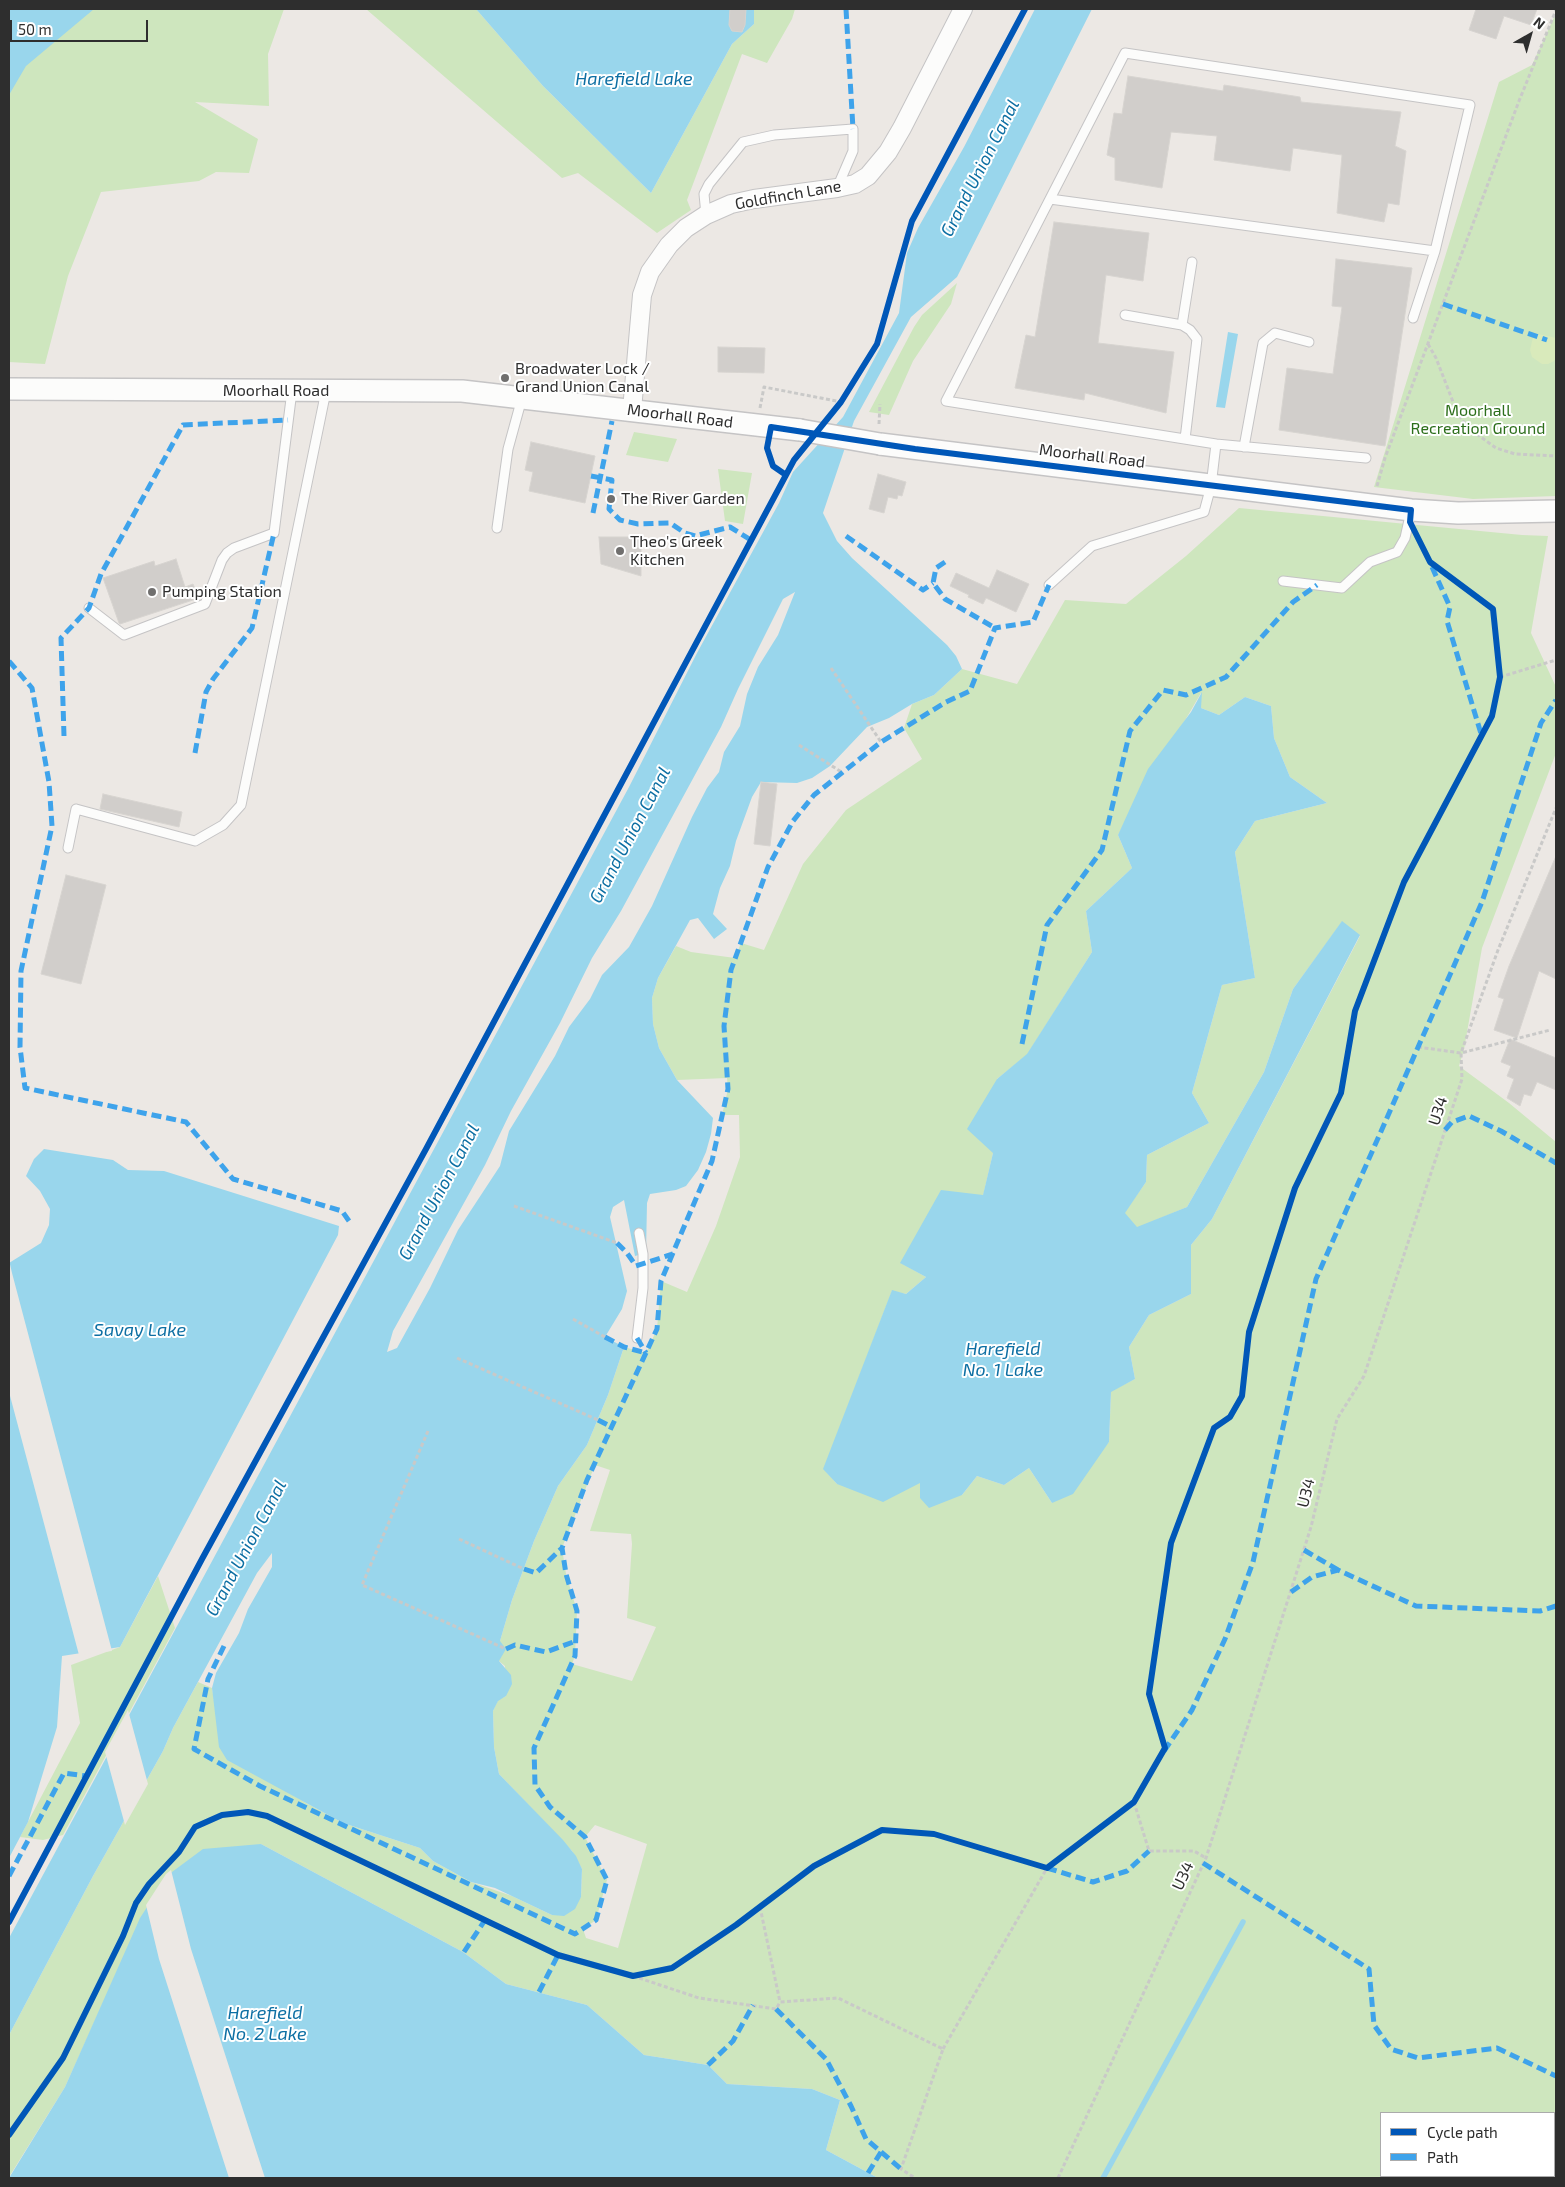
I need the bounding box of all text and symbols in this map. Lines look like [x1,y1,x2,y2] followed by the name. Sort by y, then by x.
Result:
[12,10,150,42] scale bar
[1505,10,1555,60] north arrow
[1530,13,1549,33] text: N
[18,20,52,38] text: 50 m
[575,68,693,90] water label: Harefield Lake
[936,96,1024,240] water label: Grand Union Canal
[733,176,843,214] street label: Goldfinch Lane
[515,359,650,397] place label: Broadwater Lock / Grand Union Canal
[499,372,511,384] marker: Broadwater Lock / Grand Union Canal
[223,381,329,401] street label: Moorhall Road
[626,400,734,432] street label: Moorhall Road
[1411,401,1545,439] park label: Moorhall Recreation Ground
[1038,440,1146,472] street label: Moorhall Road
[621,489,745,509] place label: The River Garden
[605,493,617,505] marker: The River Garden
[630,532,723,570] place label: Theo's Greek Kitchen
[614,545,626,557] marker: Theo's Greek Kitchen
[162,582,282,602] place label: Pumping Station
[146,586,158,598] marker: Pumping Station
[585,763,675,907] water label: Grand Union Canal
[1424,1094,1452,1128] street label: U34
[394,1120,484,1264] water label: Grand Union Canal
[94,1319,186,1341] water label: Savay Lake
[963,1338,1043,1380] water label: Harefield No. 1 Lake
[201,1476,291,1620] water label: Grand Union Canal
[1293,1476,1319,1510] street label: U34
[1168,1859,1198,1893] street label: U34
[223,2002,307,2045] water label: Harefield No. 2 Lake
[1380,2112,1555,2177] legend
[1427,2123,1498,2141] text: Cycle path
[1427,2148,1458,2166] text: Path

